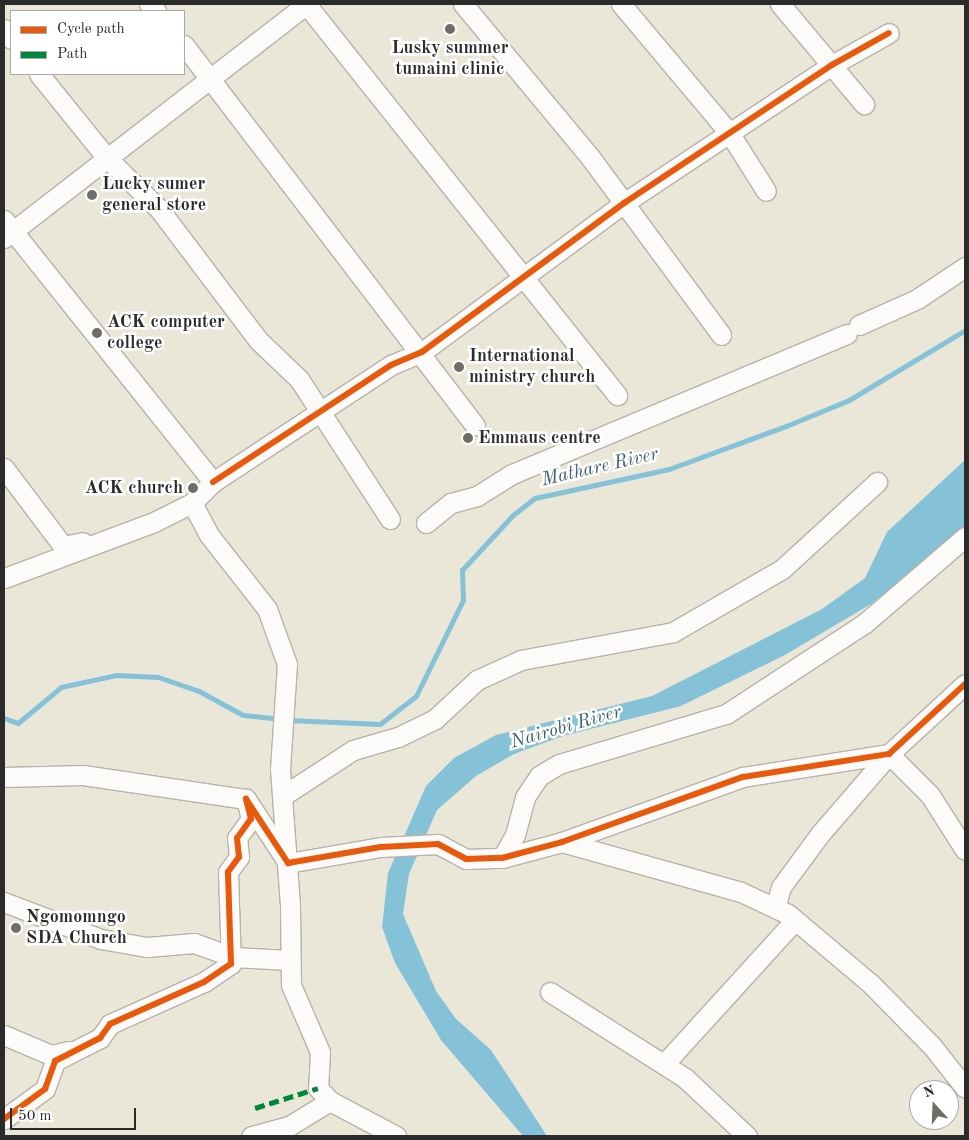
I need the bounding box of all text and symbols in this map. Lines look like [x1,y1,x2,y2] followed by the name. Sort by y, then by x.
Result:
[10,10,185,75] legend
[57,22,125,37] text: Cycle path
[443,22,457,36] marker: Lusky summer tumaini clinic
[392,38,508,80] place label: Lusky summer tumaini clinic
[57,47,87,62] text: Path
[102,174,206,216] place label: Lucky sumer general store
[86,189,98,201] marker: Lucky sumer general store
[107,312,225,354] place label: ACK computer college
[91,327,103,339] marker: ACK computer college
[469,346,595,388] place label: International ministry church
[453,361,465,373] marker: International ministry church
[478,427,601,449] place label: Emmaus centre
[462,432,474,444] marker: Emmaus centre
[539,443,661,493] water label: Mathare River
[85,477,183,499] place label: ACK church
[187,482,199,494] marker: ACK church
[508,701,624,755] water label: Nairobi River
[26,907,127,950] place label: Ngomomngo SDA Church
[10,922,22,934] marker: Ngomomngo SDA Church
[909,1080,959,1130] north arrow
[922,1083,937,1100] text: N
[12,1098,139,1130] scale bar
[18,1109,52,1124] text: 50 m

